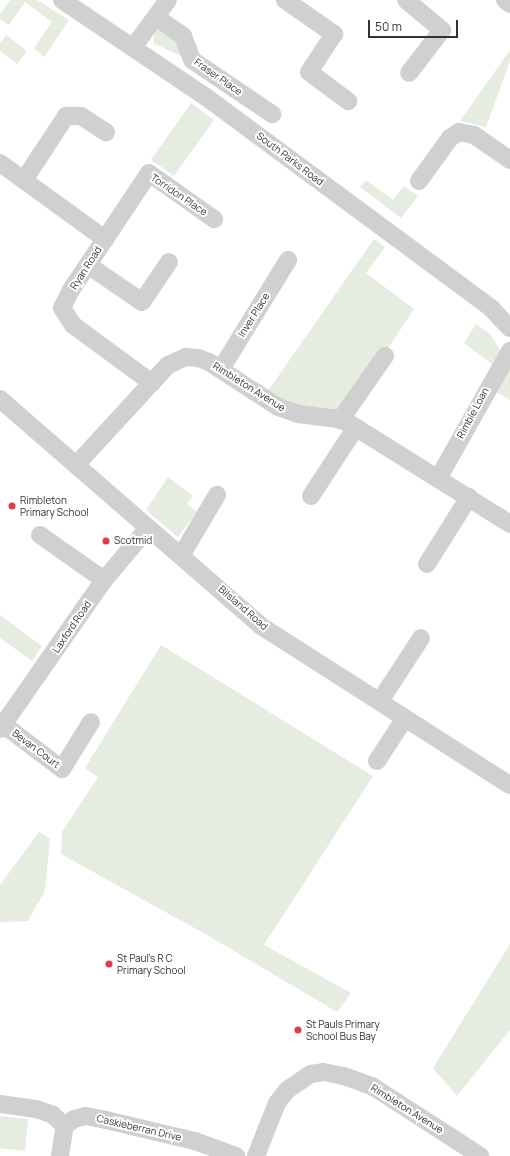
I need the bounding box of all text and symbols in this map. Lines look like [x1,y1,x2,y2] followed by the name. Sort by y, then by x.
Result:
[370,12,460,38] scale bar
[375,18,402,35] text: 50 m
[192,56,244,98] street label: Fraser Place
[254,130,326,188] street label: South Parks Road
[148,172,210,218] street label: Torridon Place
[68,244,104,292] street label: Ryan Road
[236,291,272,339] street label: Inver Place
[211,360,287,414] street label: Rimbleton Avenue
[455,386,491,440] street label: Rimble Loan
[20,494,89,518] place label: Rimbleton Primary School
[7,501,17,511] marker: Rimbleton Primary School
[114,535,152,547] place label: Scotmid
[101,536,111,546] marker: Scotmid
[216,583,270,633] street label: Bilsland Road
[50,599,94,655] street label: Laxford Road
[10,727,62,771] street label: Bevan Court
[117,952,186,976] place label: St Paul's R C Primary School
[104,959,114,969] marker: St Paul's R C Primary School
[306,1018,380,1042] place label: St Pauls Primary School Bus Bay
[293,1025,303,1035] marker: St Pauls Primary School Bus Bay
[369,1082,445,1136] street label: Rimbleton Avenue
[95,1112,183,1144] street label: Caskieberran Drive

